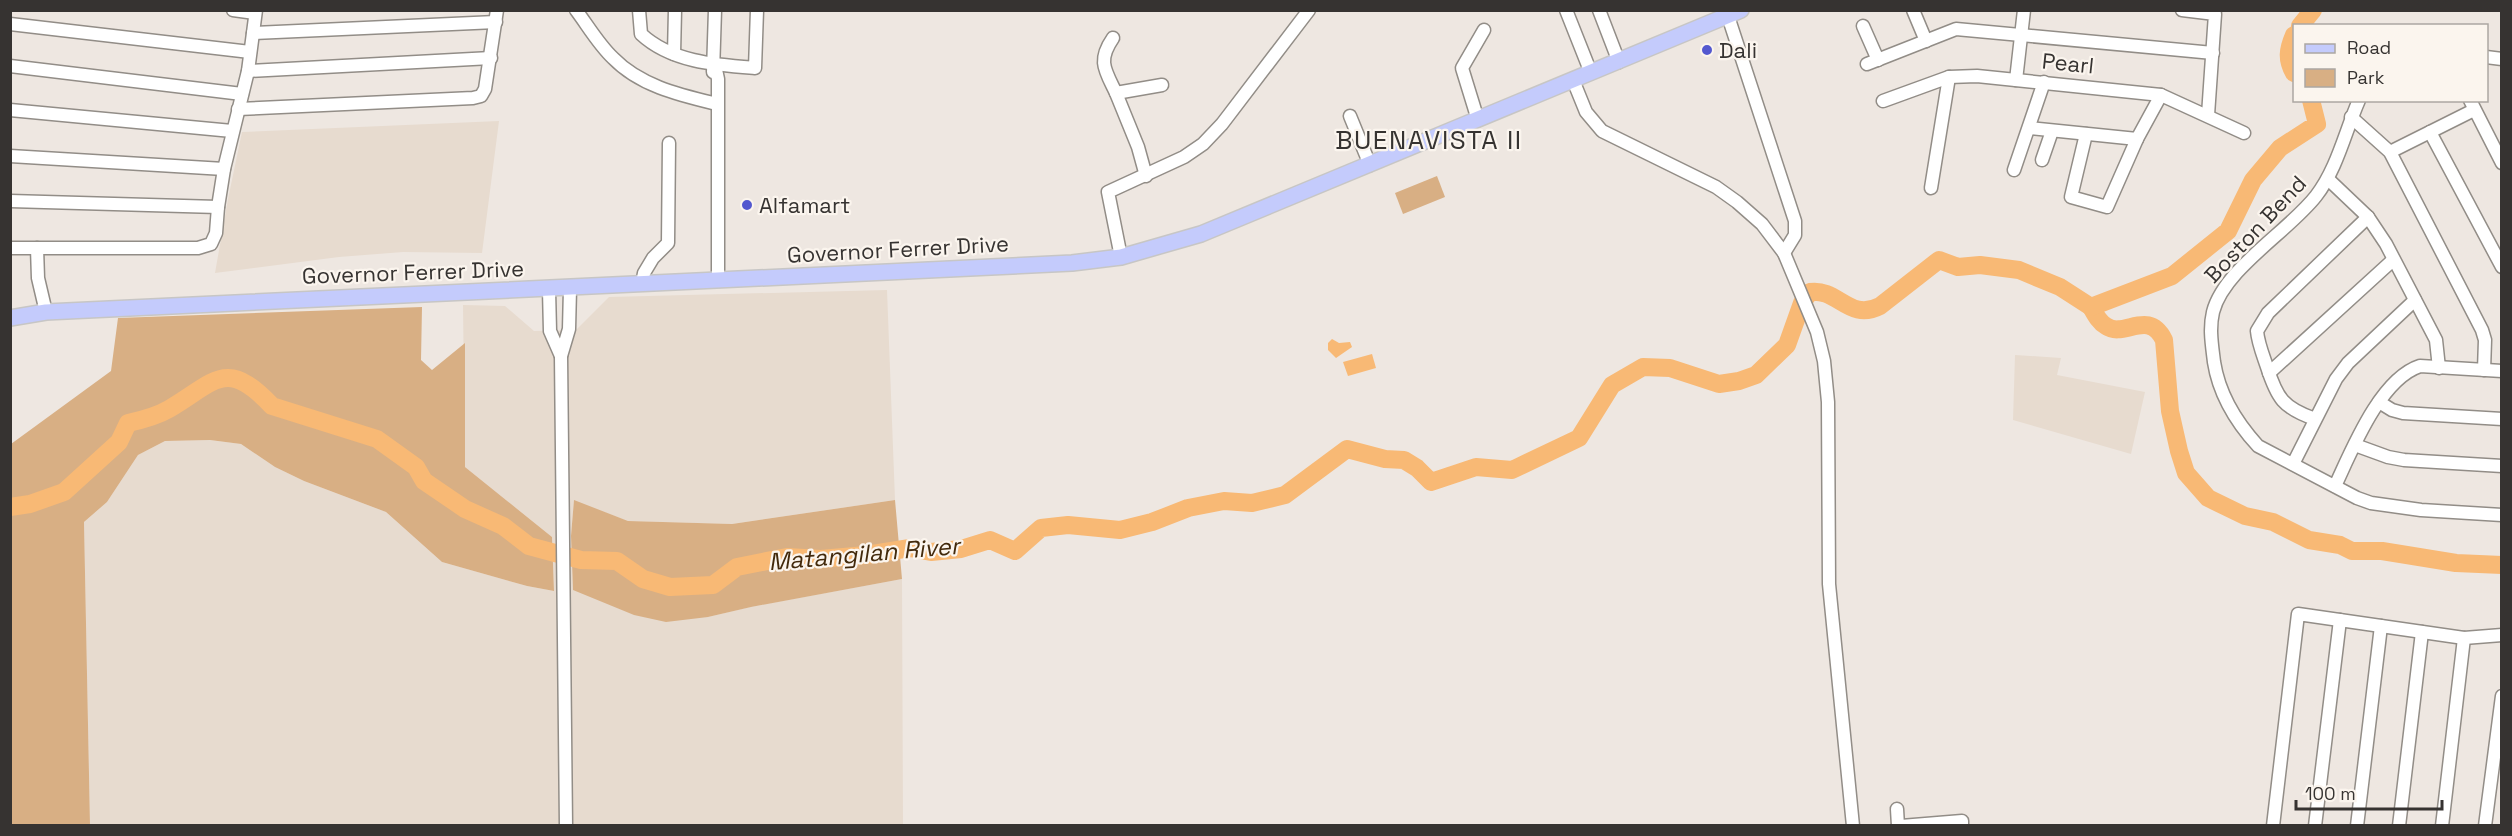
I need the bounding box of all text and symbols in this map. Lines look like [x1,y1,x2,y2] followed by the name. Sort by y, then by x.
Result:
[2293,24,2488,102] legend
[1719,36,1757,64] place label: Dali
[2347,36,2391,59] text: Road
[1700,43,1714,57] marker: Dali
[2041,46,2095,80] street label: Pearl
[2347,66,2385,89] text: Park
[1335,123,1523,157] district label: BUENAVISTA II
[2198,169,2312,289] street label: Boston Bend
[759,191,850,219] place label: Alfamart
[740,198,754,212] marker: Alfamart
[786,229,1010,269] street label: Governor Ferrer Drive
[302,254,524,290] street label: Governor Ferrer Drive
[767,529,964,577] water label: Matangilan River
[2296,773,2442,811] scale bar
[2305,782,2356,805] text: 100 m

